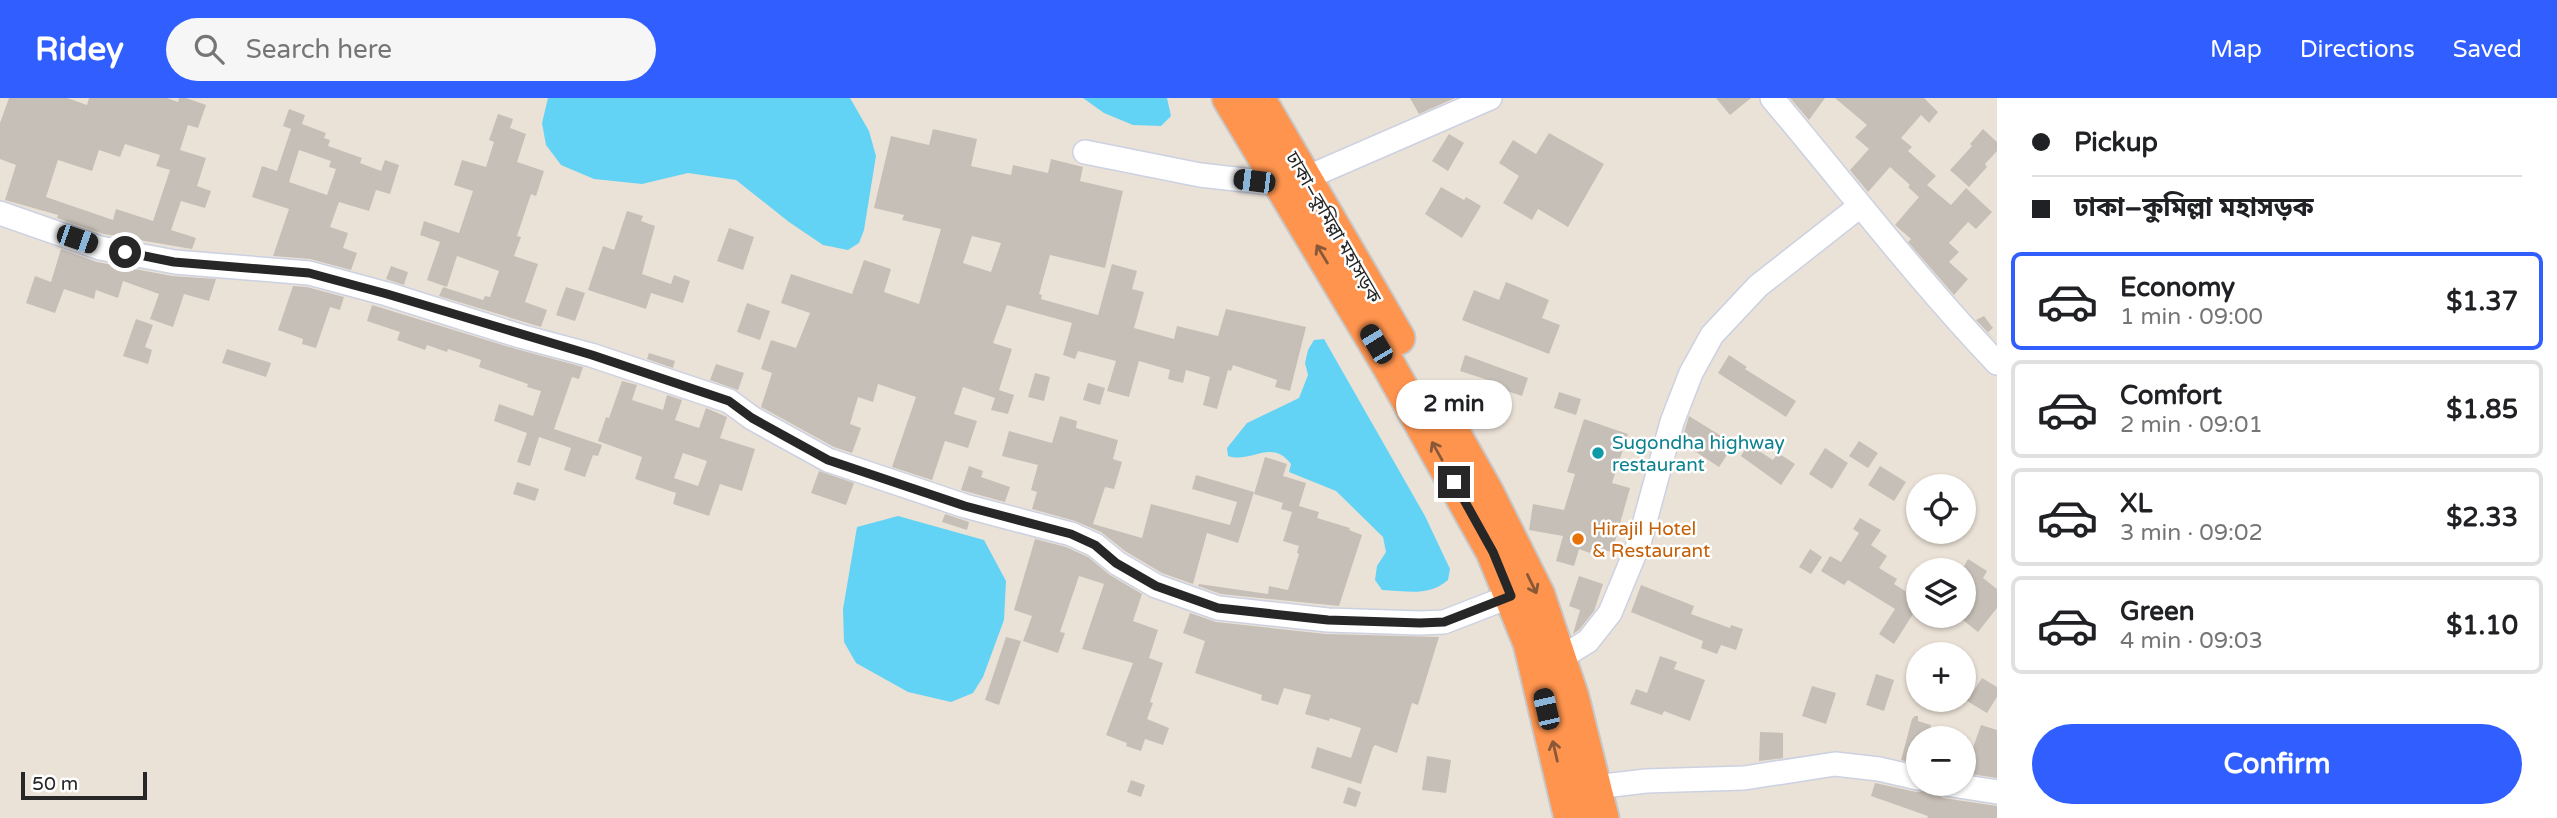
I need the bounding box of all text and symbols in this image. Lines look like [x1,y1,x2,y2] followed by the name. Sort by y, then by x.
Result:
[166,18,656,81] search box
[35,30,124,69] text: Ridey
[190,30,228,68] icon: search
[246,34,392,65] text: Search here
[2210,35,2262,64] text: Map
[2300,35,2415,64] text: Directions
[2453,35,2522,64] text: Saved
[2074,127,2158,158] text: Pickup
[1280,147,1387,308] street label: ঢাকা–কুমিল্লা মহাসড়ক
[1232,168,1277,194] car
[2074,192,2314,223] text: ঢাকা–কুমিল্লা মহাসড়ক
[54,222,101,256] car
[109,236,141,268] route start
[1315,245,1329,265] one-way arrow
[2036,270,2099,333] icon: car
[2120,272,2235,303] text: Economy
[2446,286,2518,317] text: $1.37
[2120,303,2263,331] text: 1 min · 09:00
[1357,321,1396,367] car
[2036,378,2099,441] icon: car
[1396,380,1512,430] callout: 2 min
[2120,380,2222,411] text: Comfort
[1423,390,1485,418] text: 2 min
[2446,394,2518,425] text: $1.85
[2120,411,2263,439] text: 2 min · 09:01
[1612,432,1785,476] place label: Sugondha highway restaurant
[1430,441,1443,462] one-way arrow
[1590,445,1606,461] marker: Sugondha highway restaurant
[1438,466,1470,498] route end
[1906,474,1976,796] map controls
[1906,474,1976,544] button: locate
[2036,486,2099,549] icon: car
[2120,488,2152,519] text: XL
[2446,502,2518,533] text: $2.33
[1592,518,1710,562] place label: Hirajil Hotel & Restaurant
[2120,519,2263,547] text: 3 min · 09:02
[1570,531,1586,547] marker: Hirajil Hotel & Restaurant
[1906,558,1976,628] button: layers
[1526,573,1539,594] one-way arrow
[2036,594,2099,657] icon: car
[2120,596,2195,627] text: Green
[2446,610,2518,641] text: $1.10
[2120,627,2263,655] text: 4 min · 09:03
[1906,642,1976,712] button: +
[1532,686,1561,732] car
[2032,724,2522,804] button: Confirm
[1906,726,1976,796] button: −
[1548,741,1561,763] one-way arrow
[21,769,147,801] scale bar
[32,773,78,795] text: 50 m

